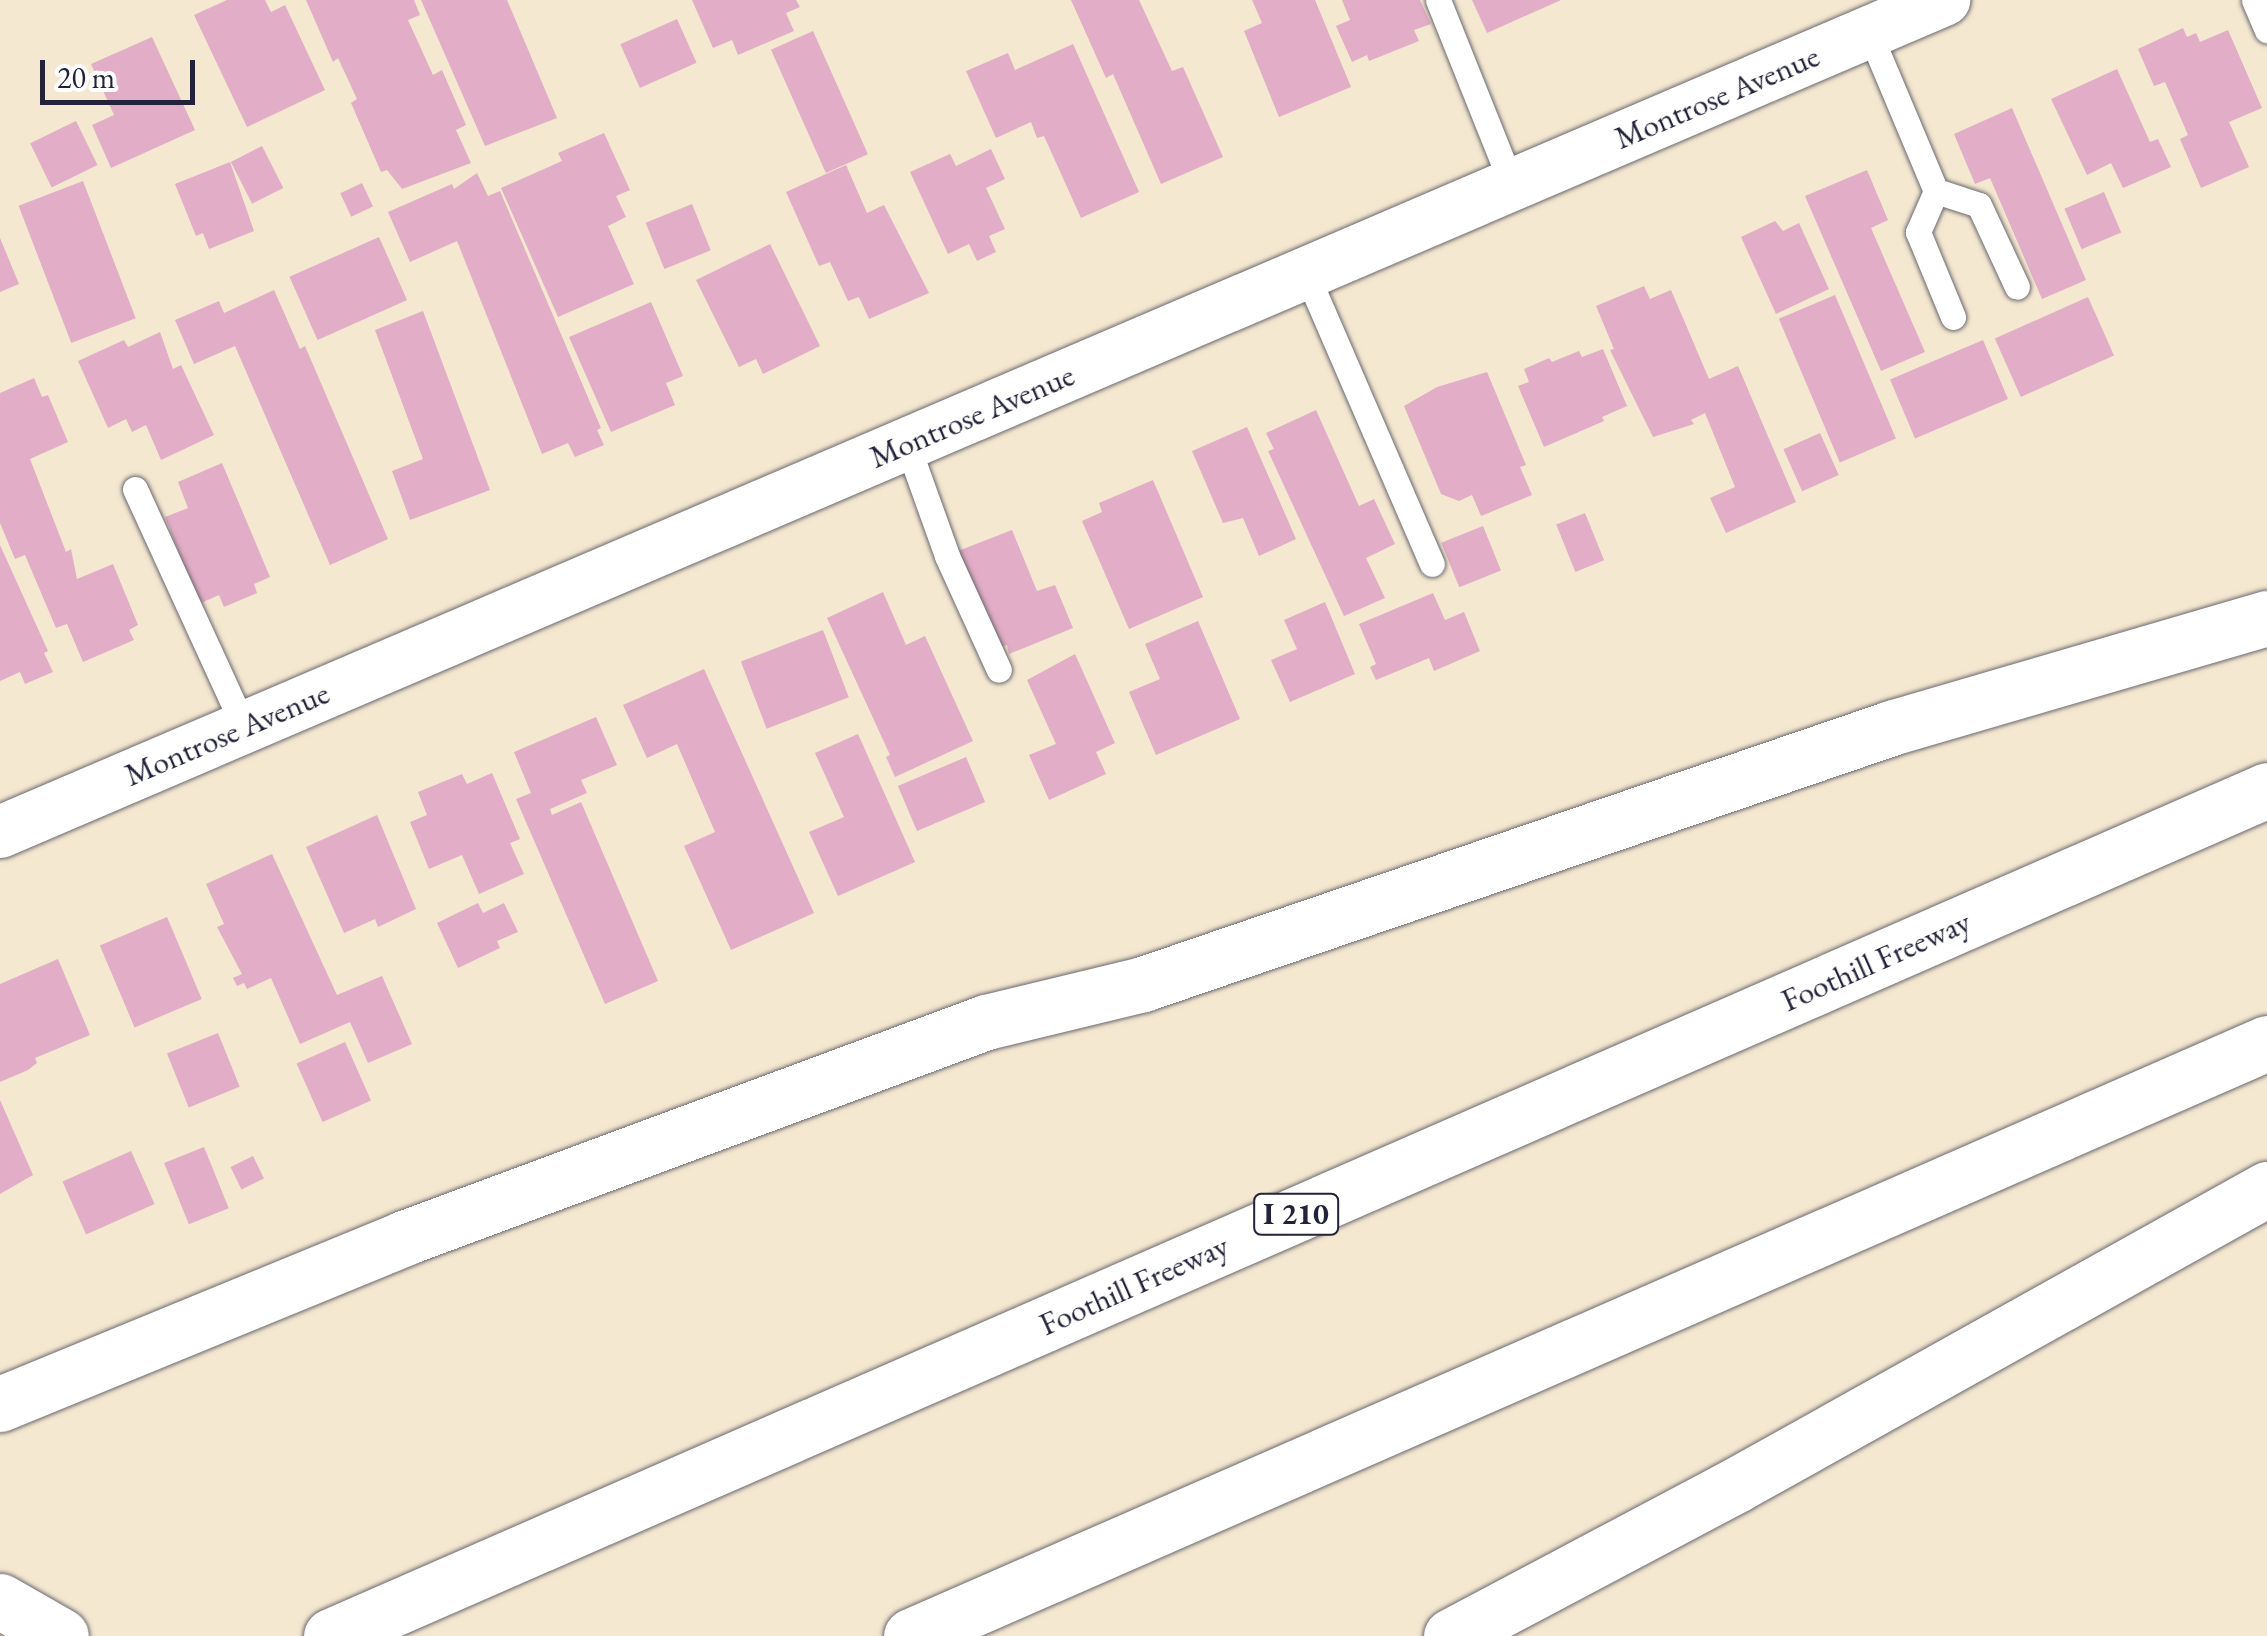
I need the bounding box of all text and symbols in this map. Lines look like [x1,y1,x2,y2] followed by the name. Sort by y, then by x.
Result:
[1609,37,1825,157] street label: Montrose Avenue
[45,40,200,102] scale bar
[57,58,115,97] text: 20 m
[864,356,1080,476] street label: Montrose Avenue
[119,674,335,794] street label: Montrose Avenue
[1776,902,1976,1020] street label: Foothill Freeway
[1251,1189,1341,1239] road number: I 210
[1034,1226,1234,1344] street label: Foothill Freeway

